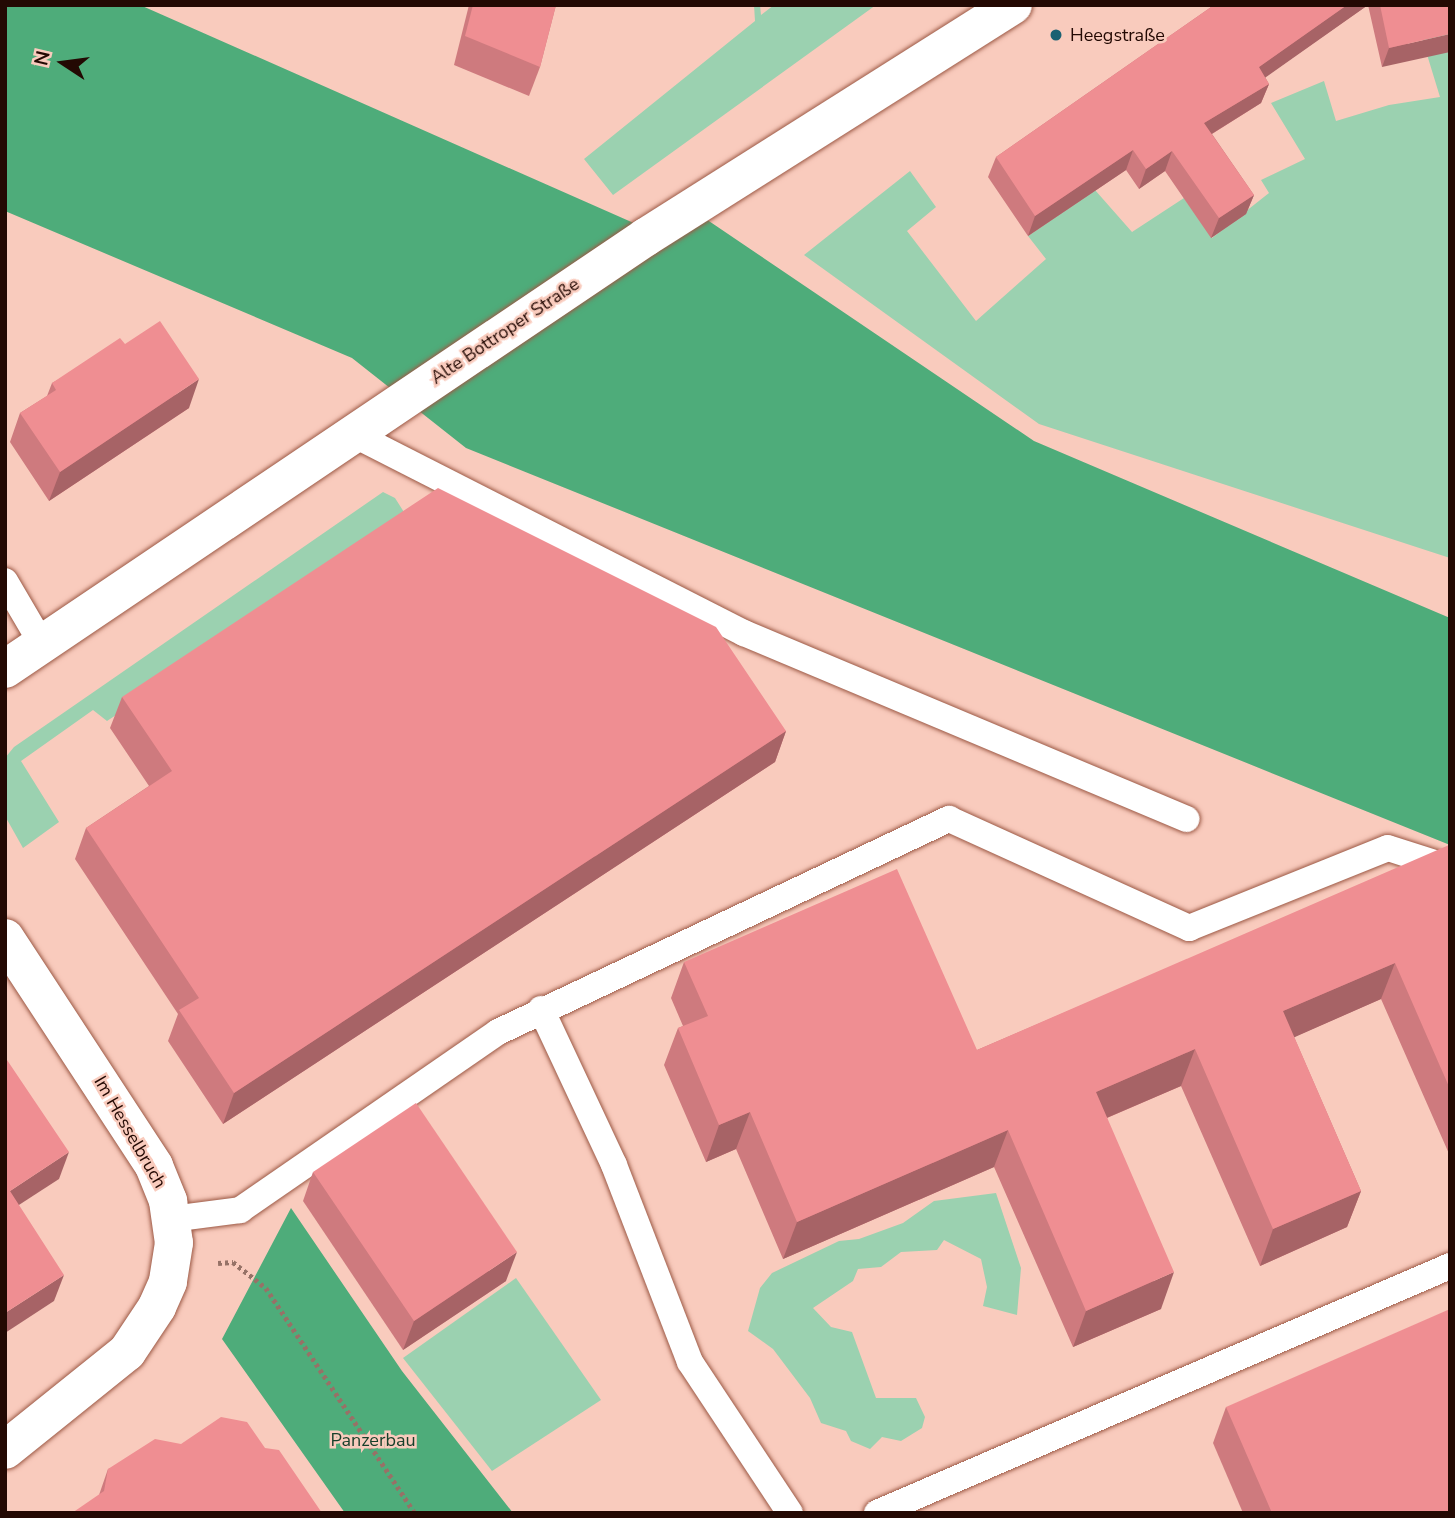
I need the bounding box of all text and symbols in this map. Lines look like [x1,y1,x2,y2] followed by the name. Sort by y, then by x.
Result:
[1070,24,1165,46] place label: Heegstraße
[1048,27,1064,43] marker: Heegstraße
[28,28,98,98] north arrow
[28,48,57,68] text: N
[427,273,583,389] street label: Alte Bottroper Straße
[89,1072,171,1192] street label: Im Hesselbruch
[330,1429,416,1451] park label: Panzerbau

